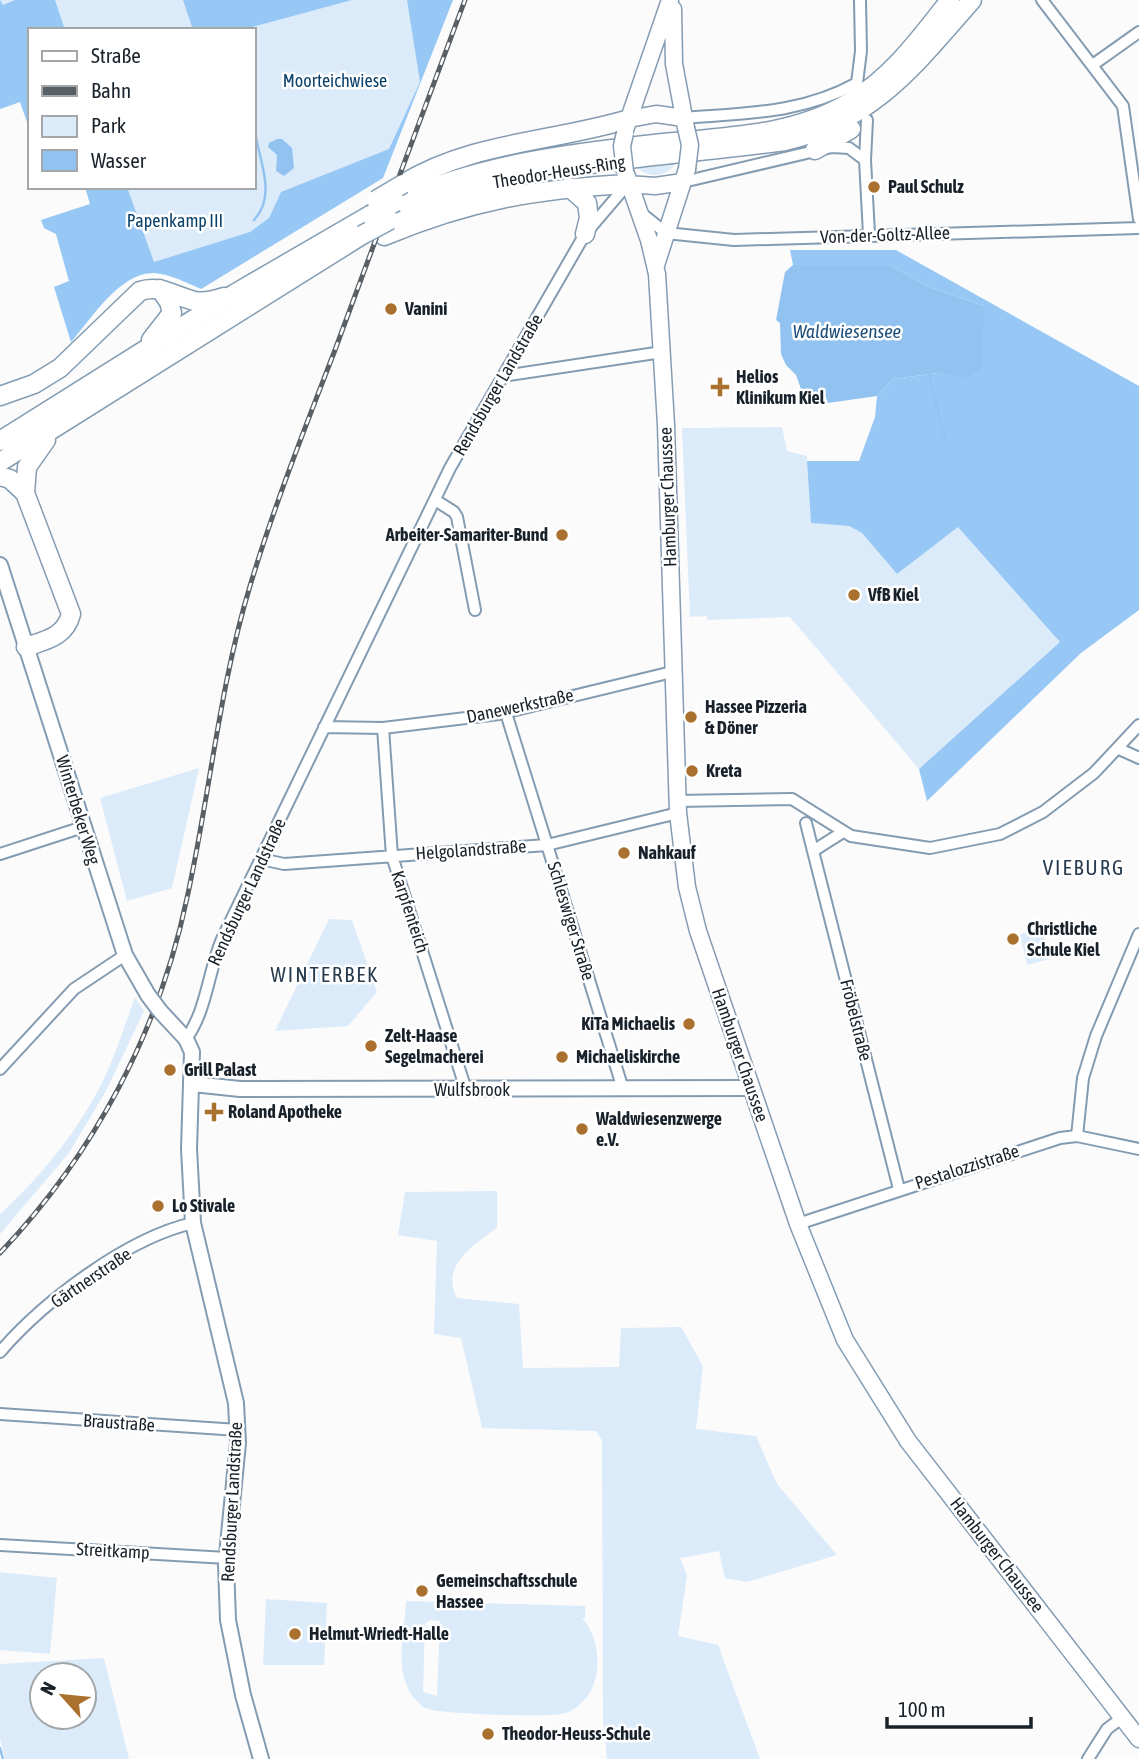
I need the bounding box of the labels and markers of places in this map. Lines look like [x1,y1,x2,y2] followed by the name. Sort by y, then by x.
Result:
[888,176,964,197] place label: Paul Schulz
[866,179,882,195] marker: Paul Schulz
[404,298,447,319] place label: Vanini
[383,301,399,317] marker: Vanini
[736,366,825,408] place label: Helios Klinikum Kiel
[710,377,730,397] marker: Helios Klinikum Kiel
[385,524,548,545] place label: Arbeiter-Samariter-Bund
[554,527,570,543] marker: Arbeiter-Samariter-Bund
[867,584,919,605] place label: VfB Kiel
[846,587,862,603] marker: VfB Kiel
[705,696,807,738] place label: Hassee Pizzeria & Döner
[683,709,699,725] marker: Hassee Pizzeria & Döner
[706,760,742,781] place label: Kreta
[684,763,700,779] marker: Kreta
[638,842,697,863] place label: Nahkauf
[616,845,632,861] marker: Nahkauf
[1027,918,1100,960] place label: Christliche Schule Kiel
[1005,931,1021,947] marker: Christliche Schule Kiel
[581,1013,676,1034] place label: KiTa Michaelis
[681,1016,697,1032] marker: KiTa Michaelis
[385,1025,484,1067] place label: Zelt-Haase Segelmacherei
[363,1038,379,1054] marker: Zelt-Haase Segelmacherei
[576,1046,680,1067] place label: Michaeliskirche
[554,1049,570,1065] marker: Michaeliskirche
[184,1059,257,1080] place label: Grill Palast
[162,1062,178,1078] marker: Grill Palast
[228,1101,342,1122] place label: Roland Apotheke
[206,1104,222,1120] marker: Roland Apotheke
[595,1108,722,1150] place label: Waldwiesenzwerge e.V.
[574,1121,590,1137] marker: Waldwiesenzwerge e.V.
[172,1195,235,1216] place label: Lo Stivale
[150,1198,166,1214] marker: Lo Stivale
[436,1570,578,1612] place label: Gemeinschaftsschule Hassee
[414,1583,430,1599] marker: Gemeinschaftsschule Hassee
[309,1623,449,1644] place label: Helmut-Wriedt-Halle
[287,1626,303,1642] marker: Helmut-Wriedt-Halle
[502,1723,651,1744] place label: Theodor-Heuss-Schule
[480,1726,496,1742] marker: Theodor-Heuss-Schule

